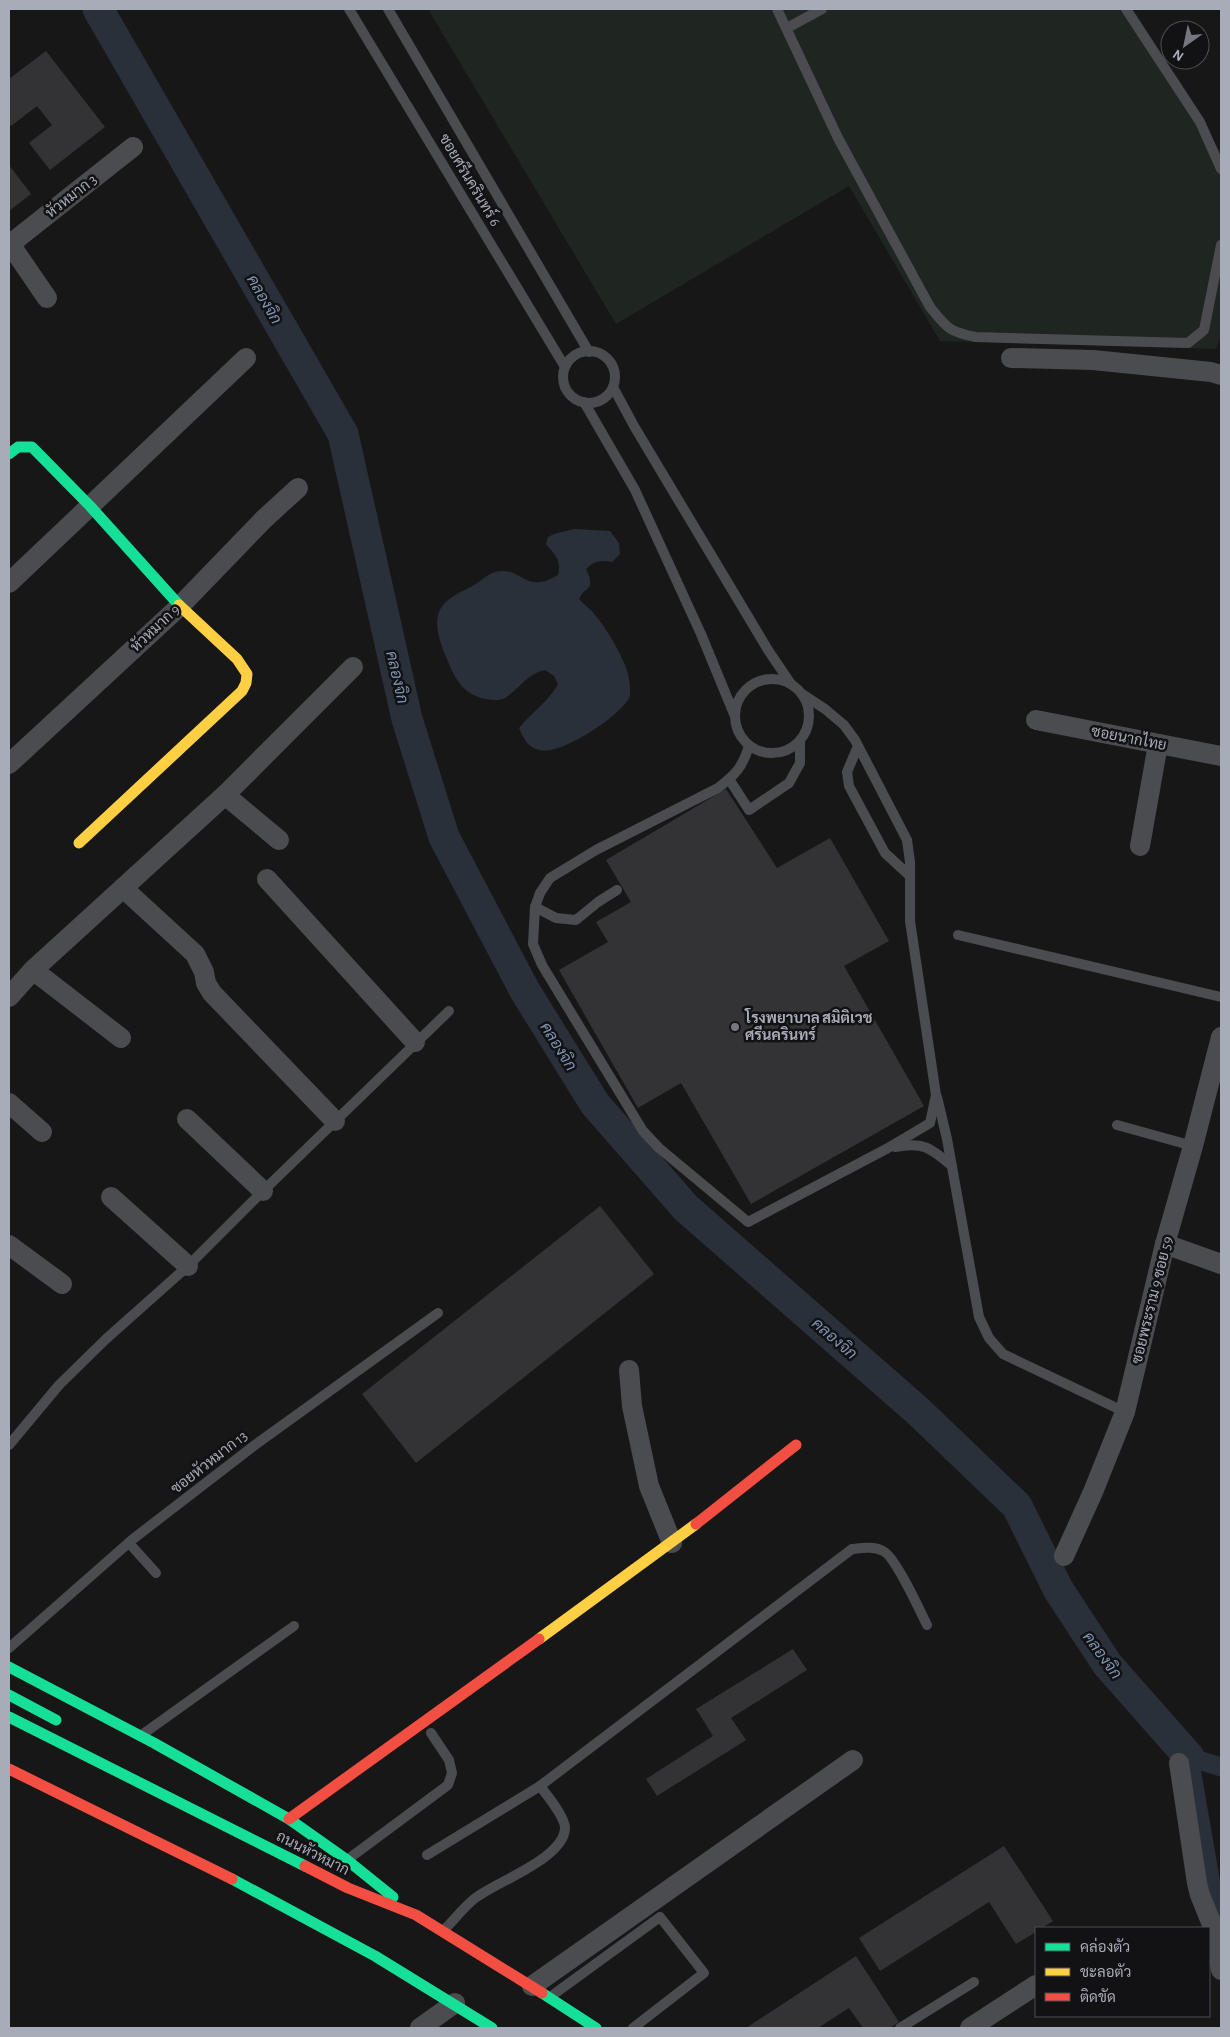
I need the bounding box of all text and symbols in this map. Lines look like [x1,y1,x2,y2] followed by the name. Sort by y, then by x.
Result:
[1160,20,1210,70] north arrow
[1171,47,1186,64] text: N
[436,130,506,229] street label: ซอยศรีนครินทร์ 6
[42,170,100,221] street label: หัวหมาก 3
[244,271,286,327] water label: คลองจิก
[126,600,183,655] street label: หัวหมาก 9
[383,649,413,705] water label: คลองจิก
[1090,721,1168,753] street label: ซอยนากไทย
[744,1007,873,1043] place label: โรงพยาบาล สมิติเวช ศรีนครินทร์
[537,1018,581,1074] water label: คลองจิก
[729,1021,741,1033] marker: โรงพยาบาล สมิติเวช ศรีนครินทร์
[1129,1235,1176,1365] street label: ซอยพระราม 9 ซอย 59
[809,1314,861,1362] water label: คลองจิก
[167,1426,250,1497] street label: ซอยหัวหมาก 13
[1080,1628,1126,1682] water label: คลองจิก
[274,1827,353,1878] street label: ถนนหัวหมาก
[1035,1927,1210,2017] legend
[1080,1937,1130,1955] text: คล่องตัว
[1080,1963,1131,1980] text: ชะลอตัว
[1080,1988,1116,2005] text: ติดขัด

